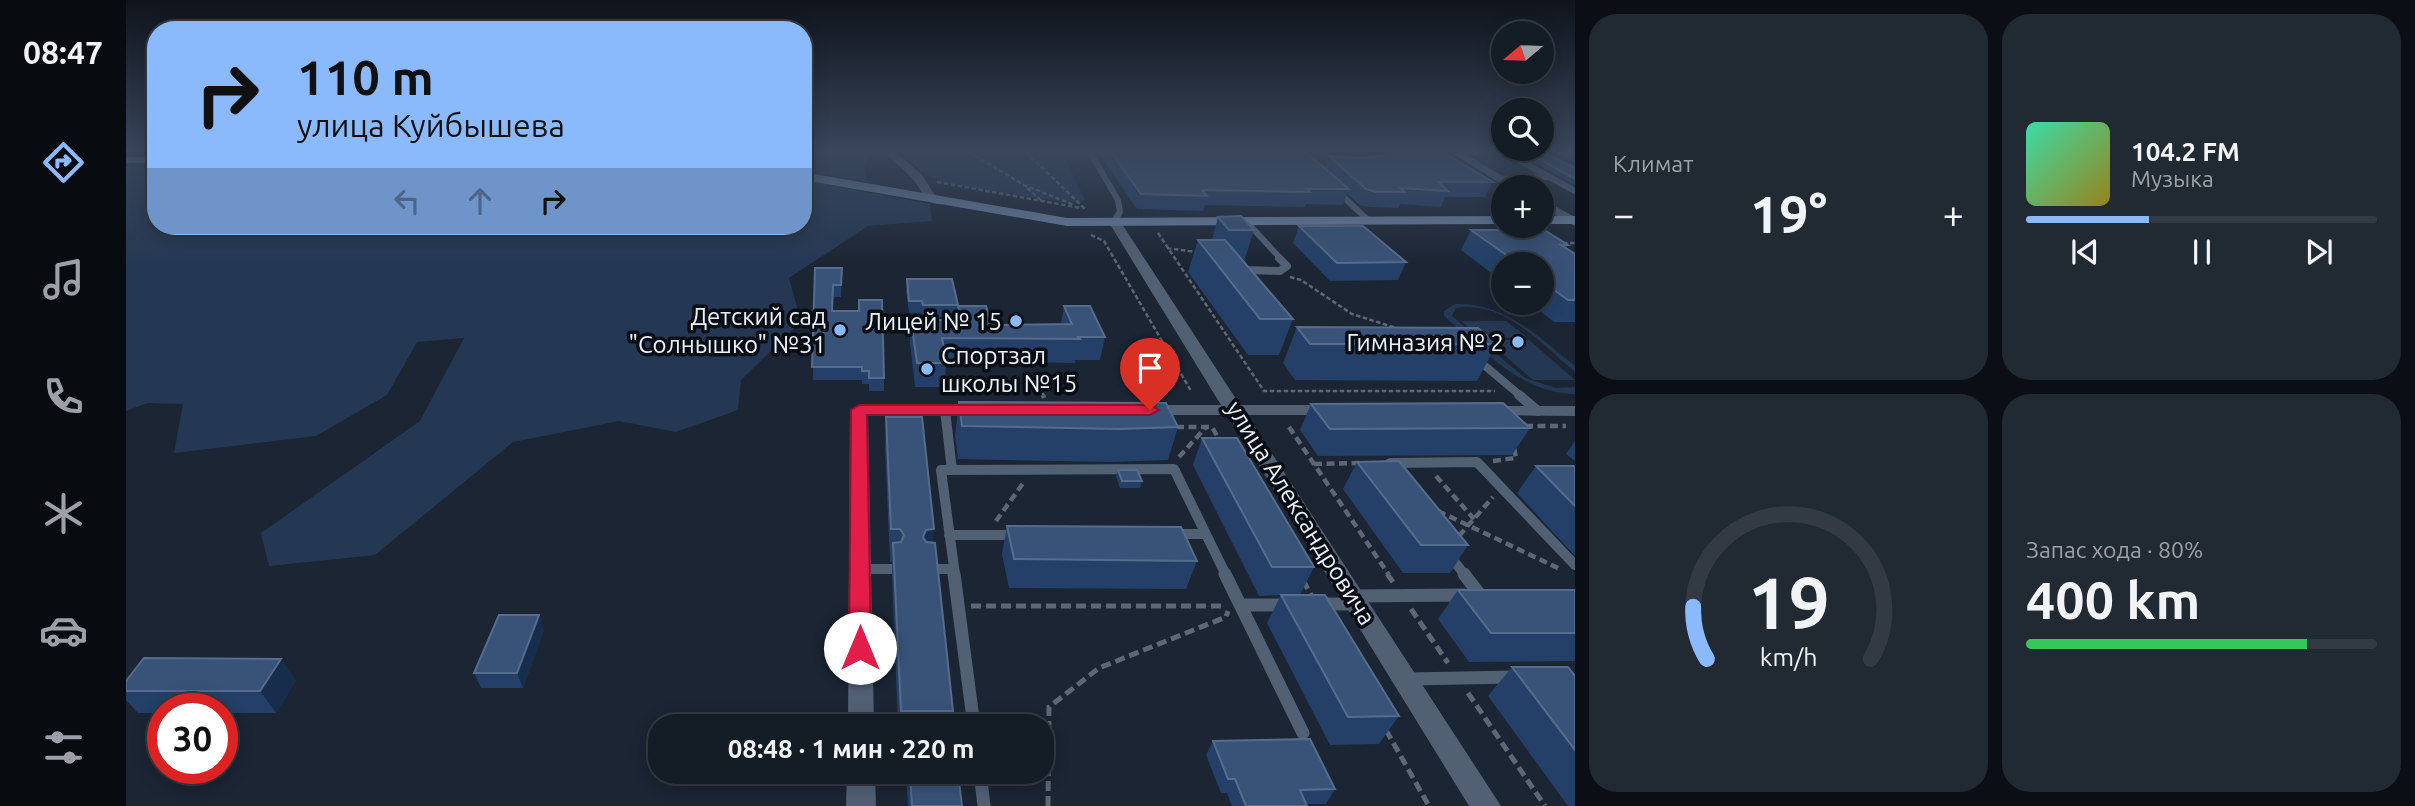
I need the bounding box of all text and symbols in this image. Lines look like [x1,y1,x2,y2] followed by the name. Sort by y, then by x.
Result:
[1491,21,1554,84] north arrow
[1491,21,1554,315] map controls
[23,34,103,70] text: 08:47
[182,49,273,140] icon: right
[297,49,434,104] text: 110 m
[1491,98,1554,161] button: search
[297,107,565,143] text: улица Куйбышева
[2131,137,2240,166] text: 104.2 FM
[39,138,88,187] icon: directions
[1613,151,1693,176] text: Климат
[2131,166,2214,191] text: Музыка
[1491,175,1554,238] button: +
[388,182,426,220] icon: left
[461,182,499,220] icon: ahead
[534,182,572,220] icon: right
[1750,185,1827,243] text: 19°
[1613,193,1634,235] text: −
[1943,193,1964,235] text: +
[2066,233,2104,271] icon: previous
[2183,233,2221,271] icon: pause
[2300,233,2338,271] icon: next
[1491,252,1554,315] button: −
[39,255,88,304] icon: music
[629,303,826,358] place label: Детский сад "Солнышко" №31
[865,308,1002,335] place label: Лицей № 15
[1008,313,1024,329] marker: Лицей № 15
[832,322,848,338] marker: Детский сад "Солнышко" №31
[1346,329,1504,356] place label: Гимназия № 2
[1510,334,1526,350] marker: Гимназия № 2
[1120,338,1180,410] pin
[941,342,1077,397] place label: Спортзал школы №15
[1131,349,1169,387] icon: arrive
[919,361,935,377] marker: Спортзал школы №15
[39,372,88,421] icon: phone
[1221,396,1381,630] street label: улица Александровича
[39,489,88,538] icon: climate
[2026,537,2203,562] text: Запас хода · 80%
[1747,561,1830,643] text: 19
[2026,571,2200,629] text: 400 km
[39,606,88,655] icon: car
[823,611,897,685] position arrow
[1760,643,1817,671] text: km/h
[147,693,238,784] speed limit sign: 30
[39,723,88,772] icon: filters
[728,734,974,763] text: 08:48 · 1 мин · 220 m

